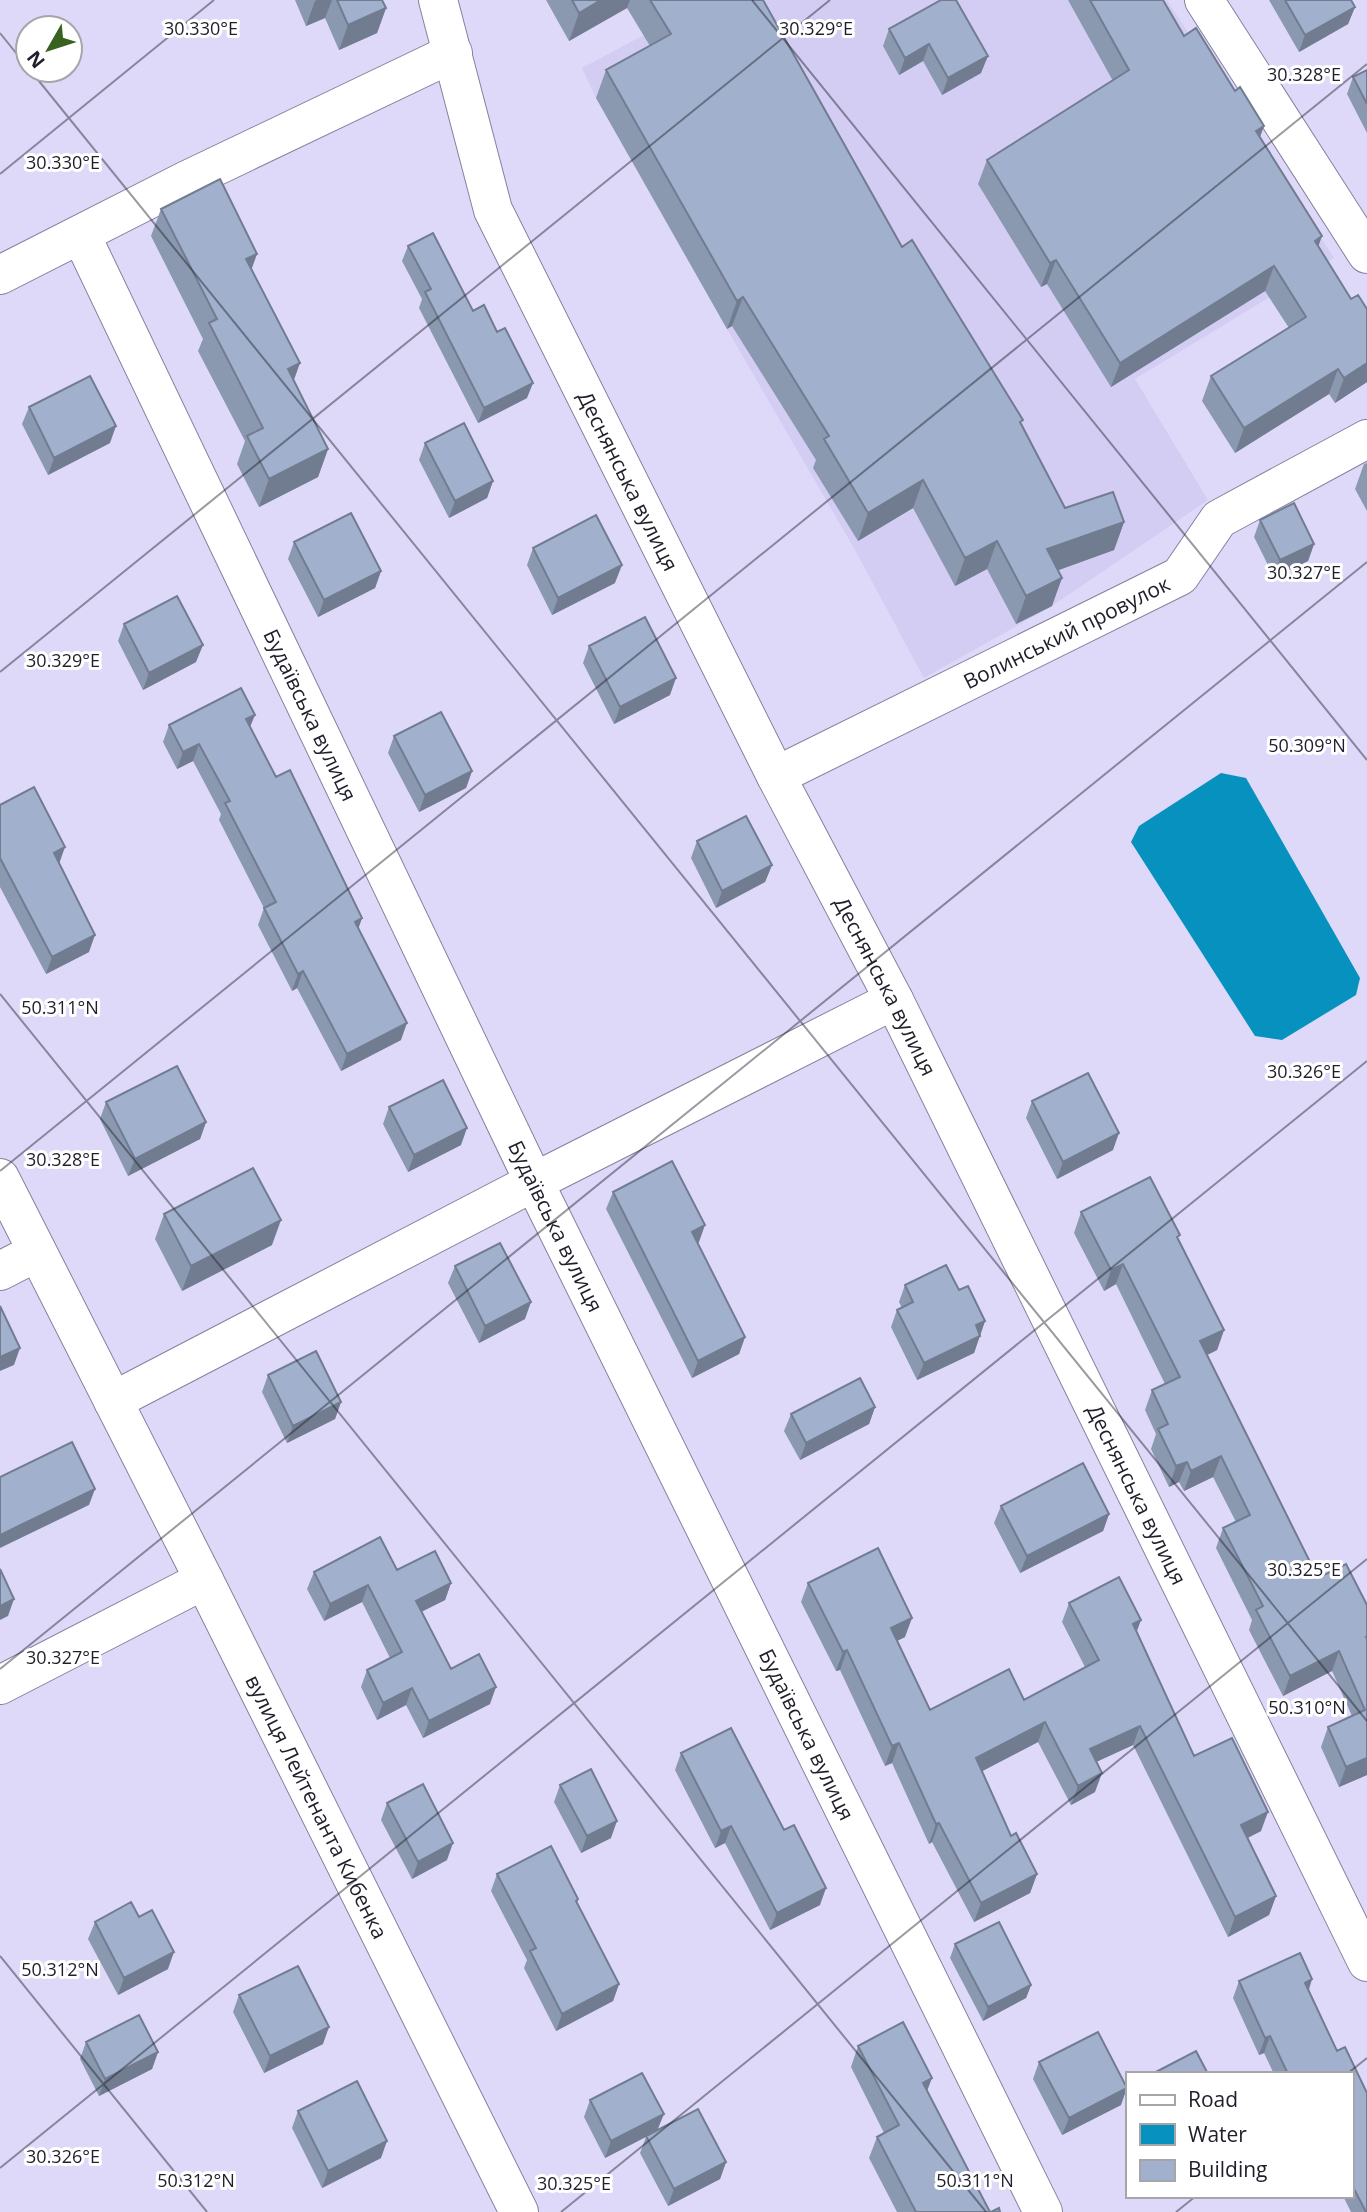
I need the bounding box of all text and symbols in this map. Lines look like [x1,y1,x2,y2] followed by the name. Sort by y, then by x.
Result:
[14,14,84,84] north arrow
[164,16,238,40] text: 30.330°E
[779,16,853,40] text: 30.329°E
[21,46,51,74] text: N
[1267,62,1341,86] text: 30.328°E
[26,150,100,174] text: 30.330°E
[572,386,685,576] street label: Деснянська вулиця
[1267,560,1341,584] text: 30.327°E
[958,569,1174,695] street label: Волинський провулок
[257,624,364,806] street label: Будаївська вулиця
[26,648,100,672] text: 30.329°E
[1268,733,1346,757] text: 50.309°N
[828,892,943,1080] street label: Деснянська вулиця
[21,995,99,1019] text: 50.311°N
[1267,1059,1341,1083] text: 30.326°E
[502,1136,610,1316] street label: Будаївська вулиця
[26,1147,100,1171] text: 30.328°E
[1081,1400,1193,1589] street label: Деснянська вулиця
[1267,1557,1341,1581] text: 30.325°E
[753,1644,861,1825] street label: Будаївська вулиця
[26,1645,100,1669] text: 30.327°E
[239,1670,394,1943] street label: вулиця Лейтенанта Кибенка
[1268,1695,1346,1719] text: 50.310°N
[21,1957,99,1981] text: 50.312°N
[1126,2072,1353,2198] legend
[1188,2085,1238,2113] text: Road
[1188,2120,1247,2148] text: Water
[26,2144,100,2168] text: 30.326°E
[1188,2155,1267,2183] text: Building
[157,2168,235,2192] text: 50.312°N
[936,2168,1014,2192] text: 50.311°N
[537,2171,611,2195] text: 30.325°E

